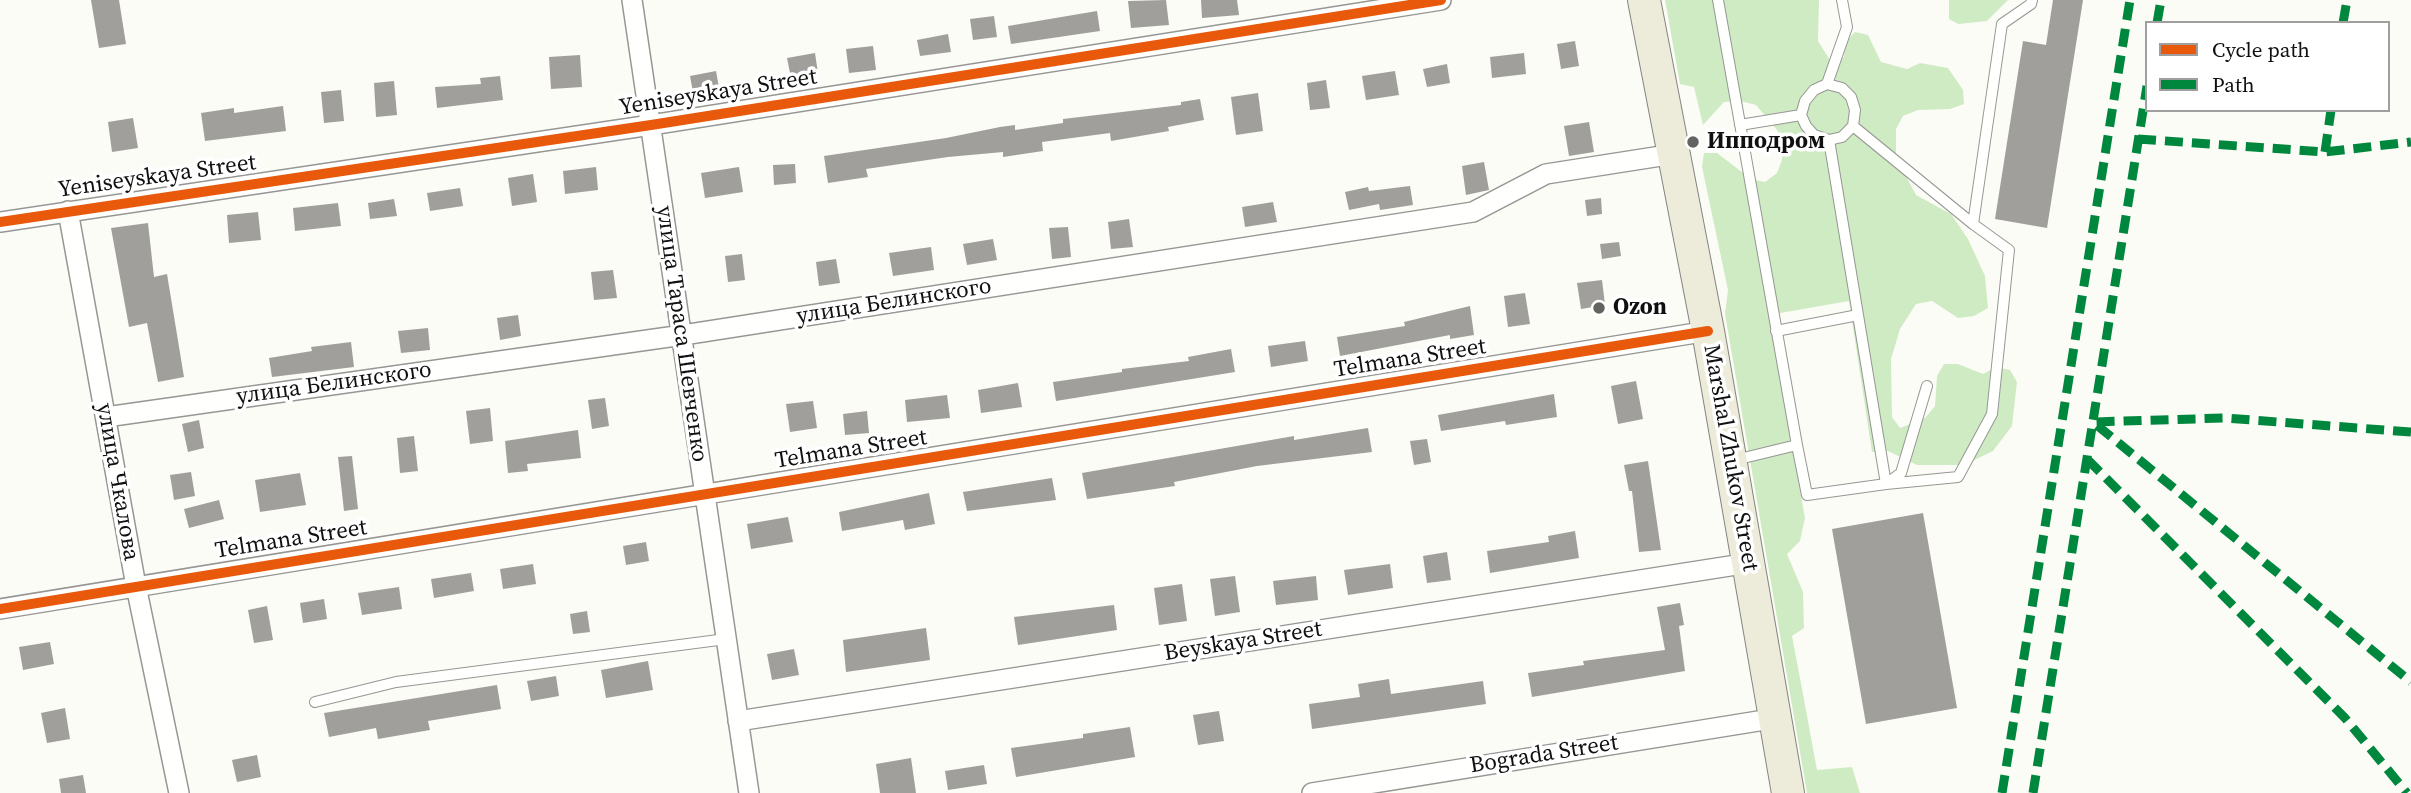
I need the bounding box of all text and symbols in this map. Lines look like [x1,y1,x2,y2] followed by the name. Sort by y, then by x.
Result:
[2145,21,2390,112] legend
[2212,35,2310,64] text: Cycle path
[617,64,819,122] street label: Yeniseyskaya Street
[2212,70,2255,99] text: Path
[1707,128,1825,156] place label: Ипподром
[1685,134,1701,150] marker: Ипподром
[56,149,258,205] street label: Yeniseyskaya Street
[649,204,713,464] street label: улица Тараса Шевченко
[795,273,993,331] street label: улица Белинского
[1613,294,1667,322] place label: Ozon
[1591,300,1607,316] marker: Ozon
[1332,333,1488,385] street label: Telmana Street
[1696,342,1764,574] street label: Marshal Zhukov Street
[235,357,433,411] street label: улица Белинского
[90,401,144,563] street label: улица Чкалова
[773,424,929,476] street label: Telmana Street
[213,514,369,566] street label: Telmana Street
[1162,616,1324,668] street label: Beyskaya Street
[1468,730,1620,780] street label: Bograda Street

